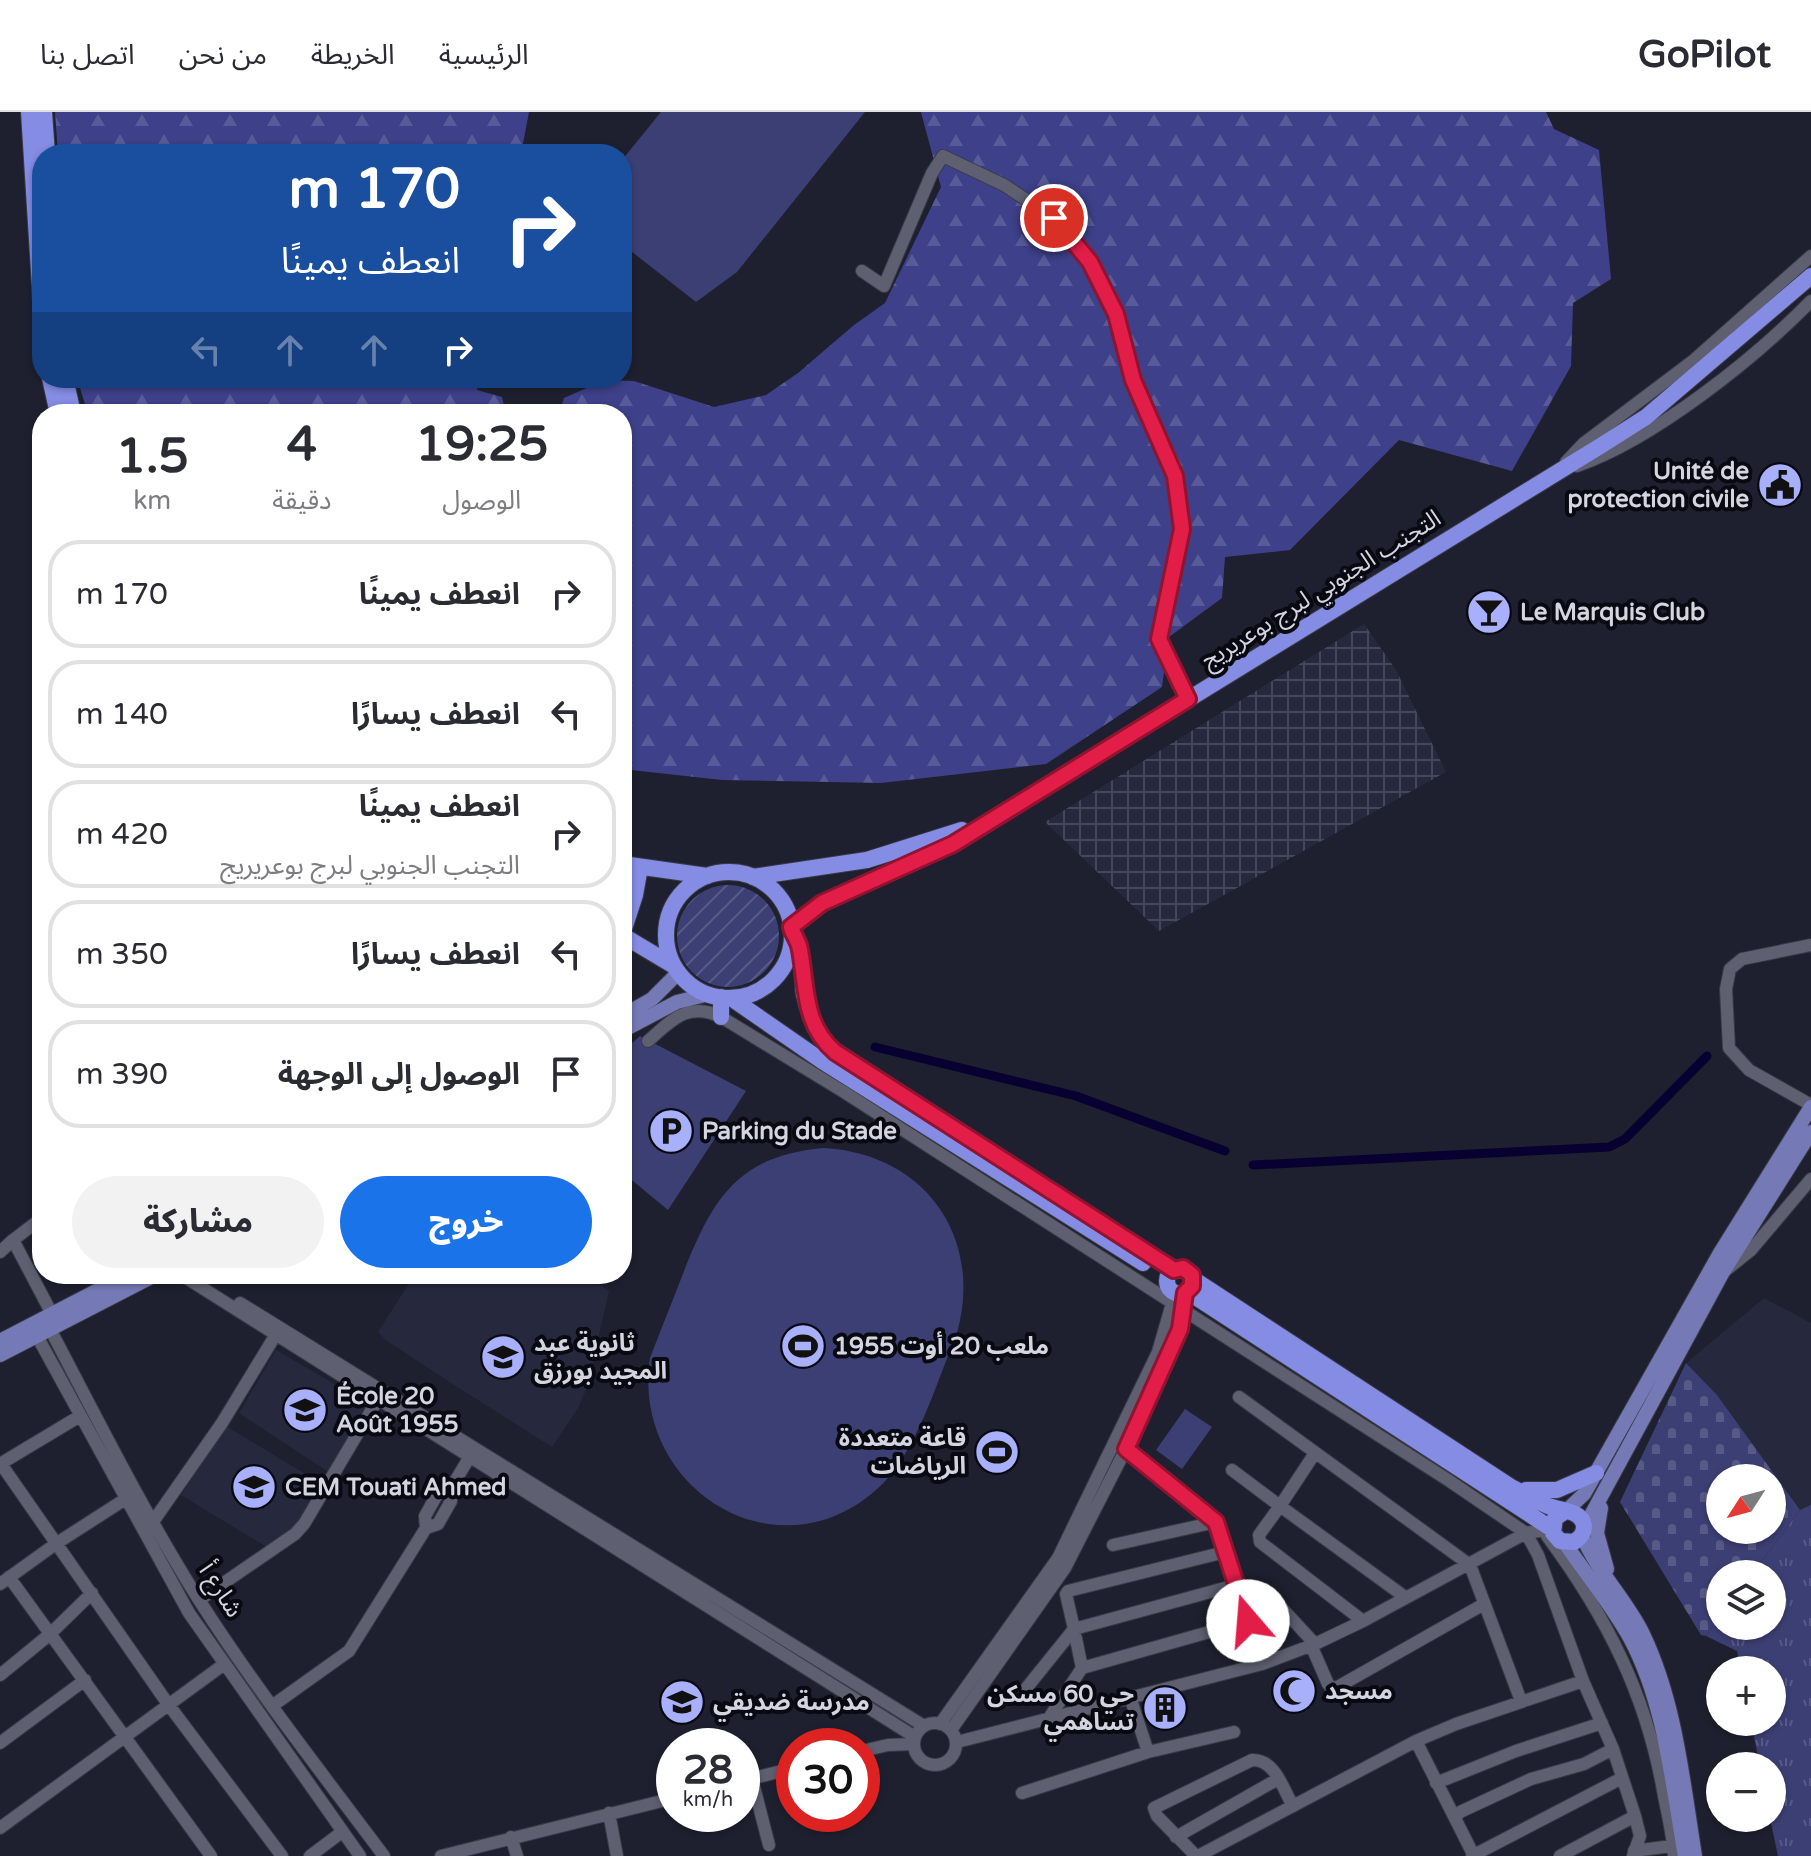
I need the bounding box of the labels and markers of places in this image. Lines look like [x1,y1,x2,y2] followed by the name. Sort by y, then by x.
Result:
[1020,184,1088,252] pin
[1568,457,1749,514] place label: Unité de protection civile
[1756,461,1804,509] public building icon: Unité de protection civile
[1465,588,1513,636] bar icon: Le Marquis Club
[1520,598,1705,627] place label: Le Marquis Club
[647,1107,695,1155] parking icon: Parking du Stade
[702,1117,897,1146] place label: Parking du Stade
[779,1322,827,1370] sports icon: ملعب 20 أوت 1955
[534,1329,667,1386] place label: ثانوية عبد المجيد بورزق
[834,1331,1049,1361] place label: ملعب 20 أوت 1955
[479,1333,527,1381] school or university icon: ثانوية عبد المجيد بورزق
[336,1381,459,1439] place label: École 20 Août 1955
[281,1386,329,1434] school or university icon: École 20 Août 1955
[839,1424,966,1481] place label: قاعة متعددة الرياضات
[973,1428,1021,1476] sports icon: قاعة متعددة الرياضات
[230,1463,278,1511] school or university icon: CEM Touati Ahmed
[285,1473,506,1502] place label: CEM Touati Ahmed
[1270,1667,1318,1715] mosque icon: مسجد
[1325,1677,1393,1706] place label: مسجد
[658,1678,706,1726] school or university icon: مدرسة ضديقي
[987,1680,1134,1742] place label: حي 60 مسكن تساهمي
[1141,1684,1189,1732] building icon: حي 60 مسكن تساهمي
[713,1688,870,1722] place label: مدرسة ضديقي

